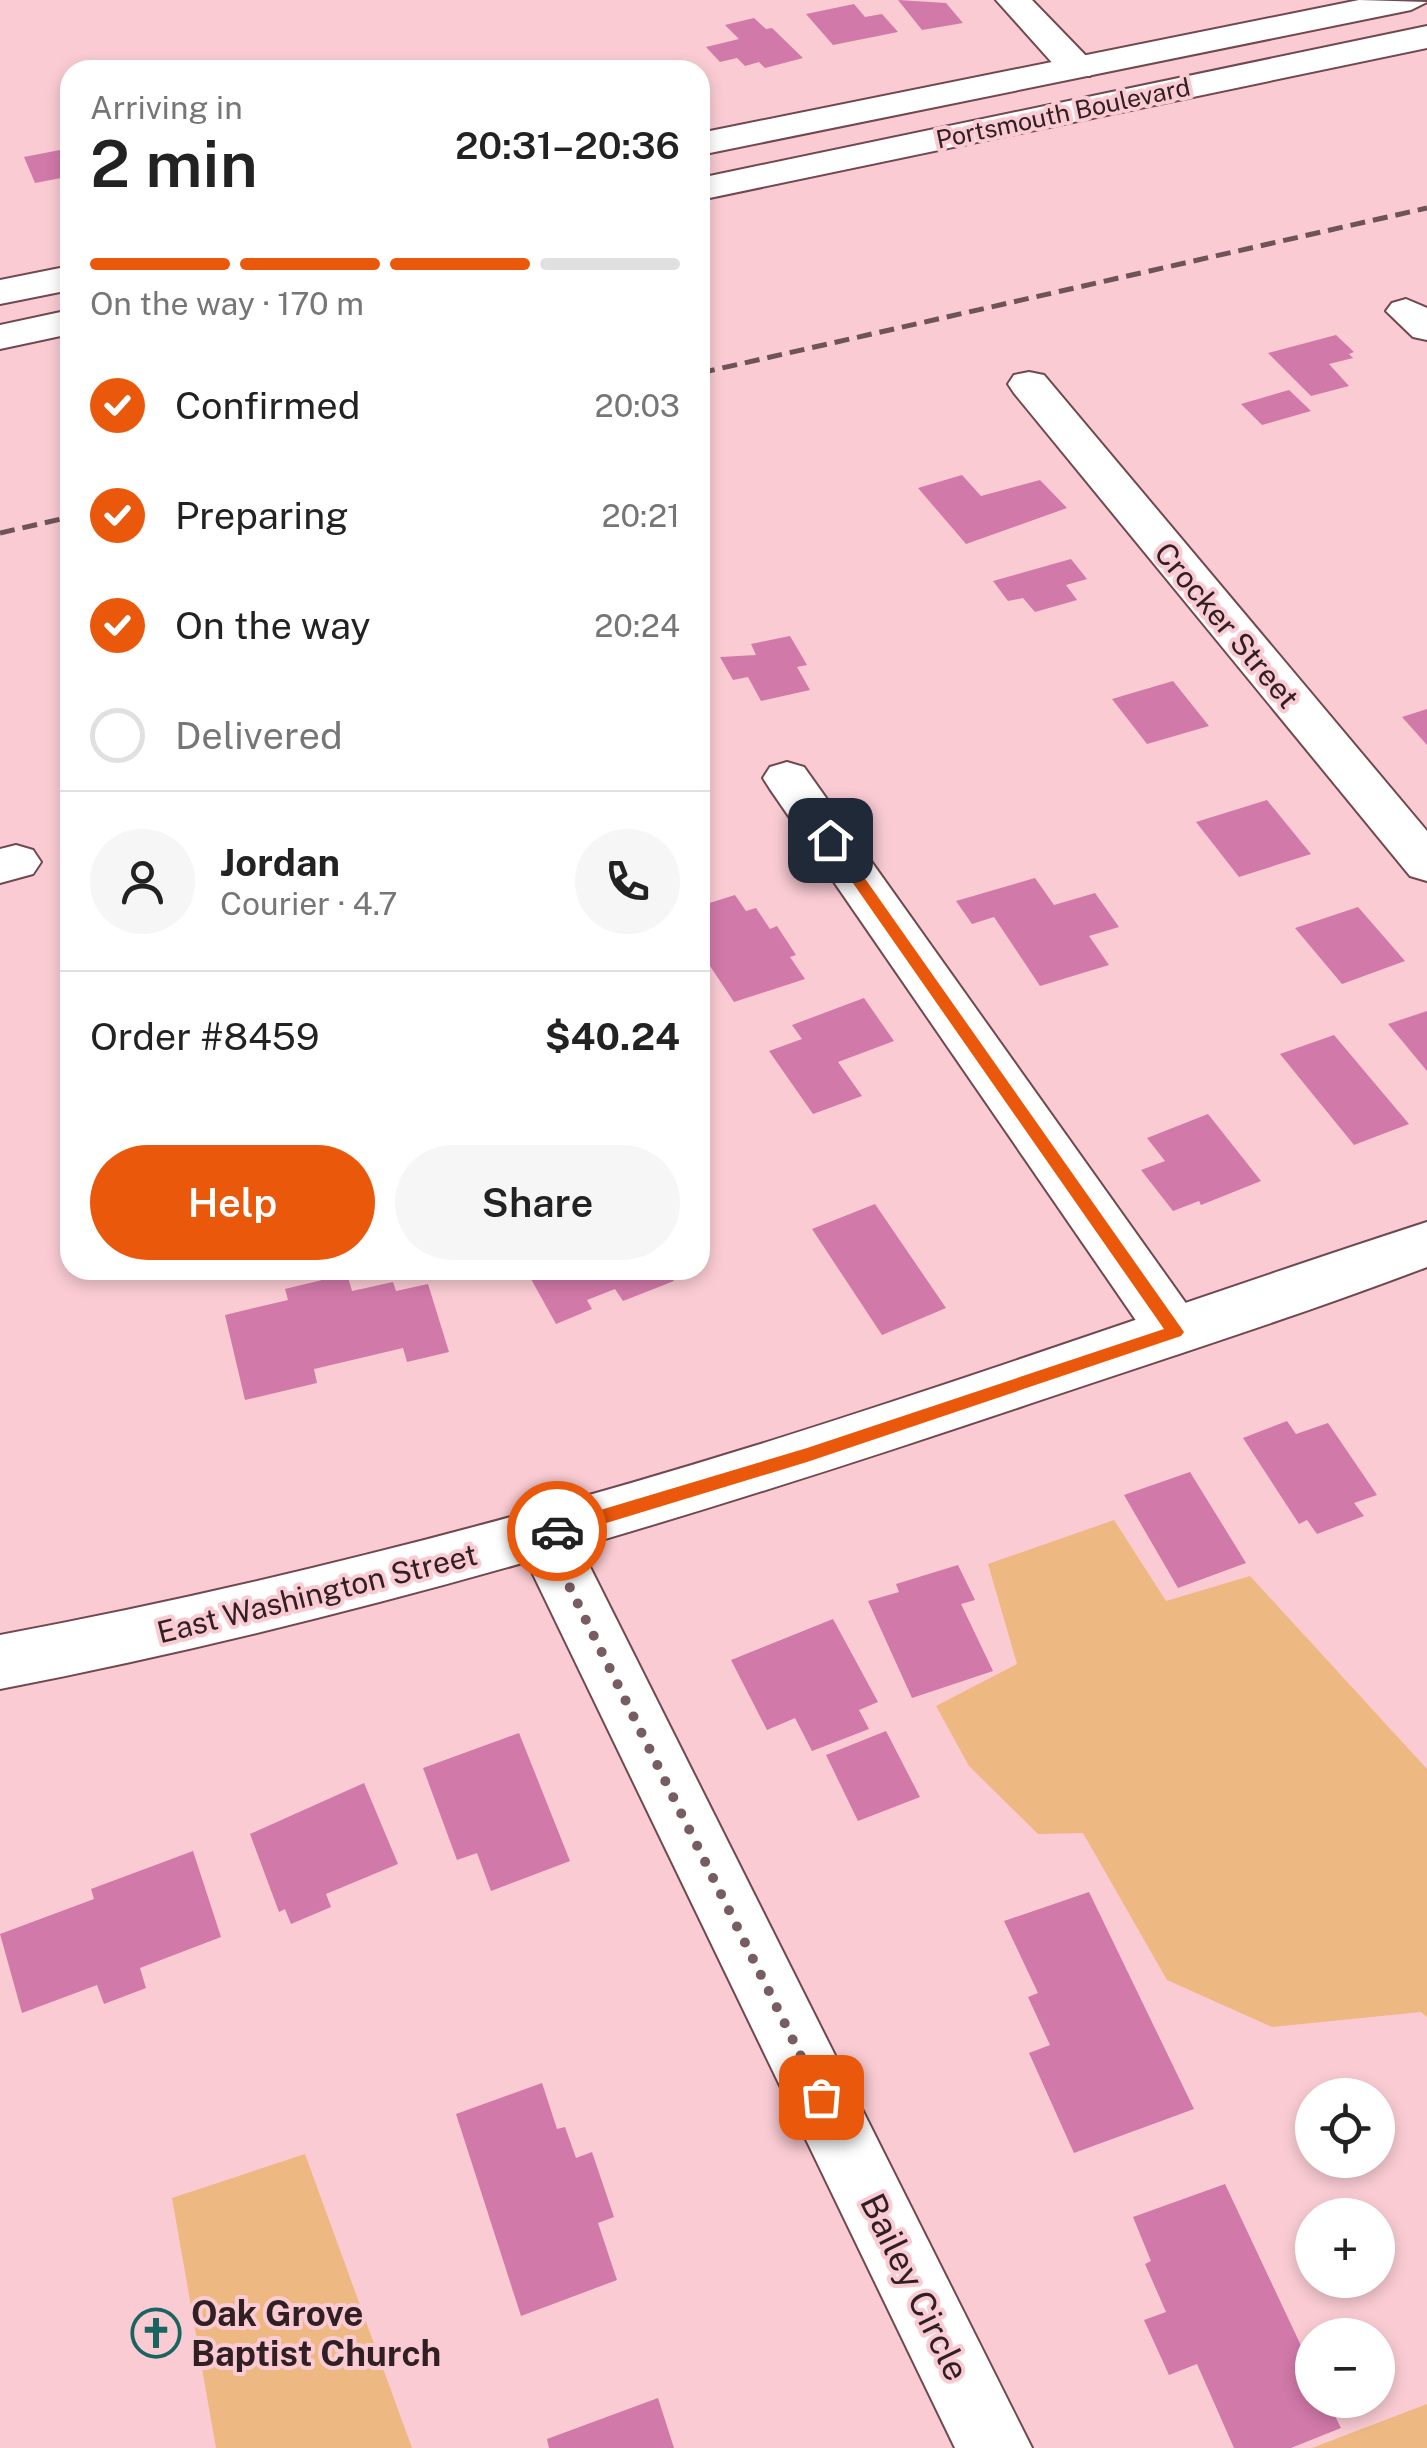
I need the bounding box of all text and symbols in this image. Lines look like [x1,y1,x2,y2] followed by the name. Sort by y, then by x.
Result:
[933,71,1193,155] street label: Portsmouth Boulevard
[90,89,243,126] text: Arriving in
[455,123,680,168] text: 20:31–20:36
[90,125,258,202] text: 2 min
[90,285,364,322] text: On the way · 170 m
[90,378,145,433] icon: check
[175,383,360,428] text: Confirmed
[595,387,680,424] text: 20:03
[90,488,145,543] icon: check
[175,493,349,538] text: Preparing
[601,497,680,534] text: 20:21
[1147,535,1307,715] street label: Crocker Street
[90,598,145,653] icon: check
[175,603,371,648] text: On the way
[594,607,680,644] text: 20:24
[175,713,343,758] text: Delivered
[788,798,873,883] pin
[803,813,858,868] icon: home
[90,829,195,934] button: person
[575,829,680,934] button: phone
[220,840,340,885] text: Jordan
[220,885,397,922] text: Courier · 4.7
[90,1014,320,1059] text: Order #8459
[545,1014,680,1059] text: $40.24
[90,1145,375,1260] button: Help
[395,1145,680,1260] button: Share
[507,1481,607,1581] courier
[530,1504,585,1559] icon: car
[153,1536,481,1650] street label: East Washington Street
[779,2055,864,2140] pin
[794,2070,849,2125] icon: bag
[1295,2078,1395,2418] map controls
[1295,2078,1395,2178] button: locate
[852,2187,978,2387] street label: Bailey Circle
[1295,2198,1395,2298] button: +
[191,2293,441,2374] place label: Oak Grove Baptist Church
[130,2307,182,2359] church icon: Oak Grove Baptist Church
[1295,2318,1395,2418] button: −

